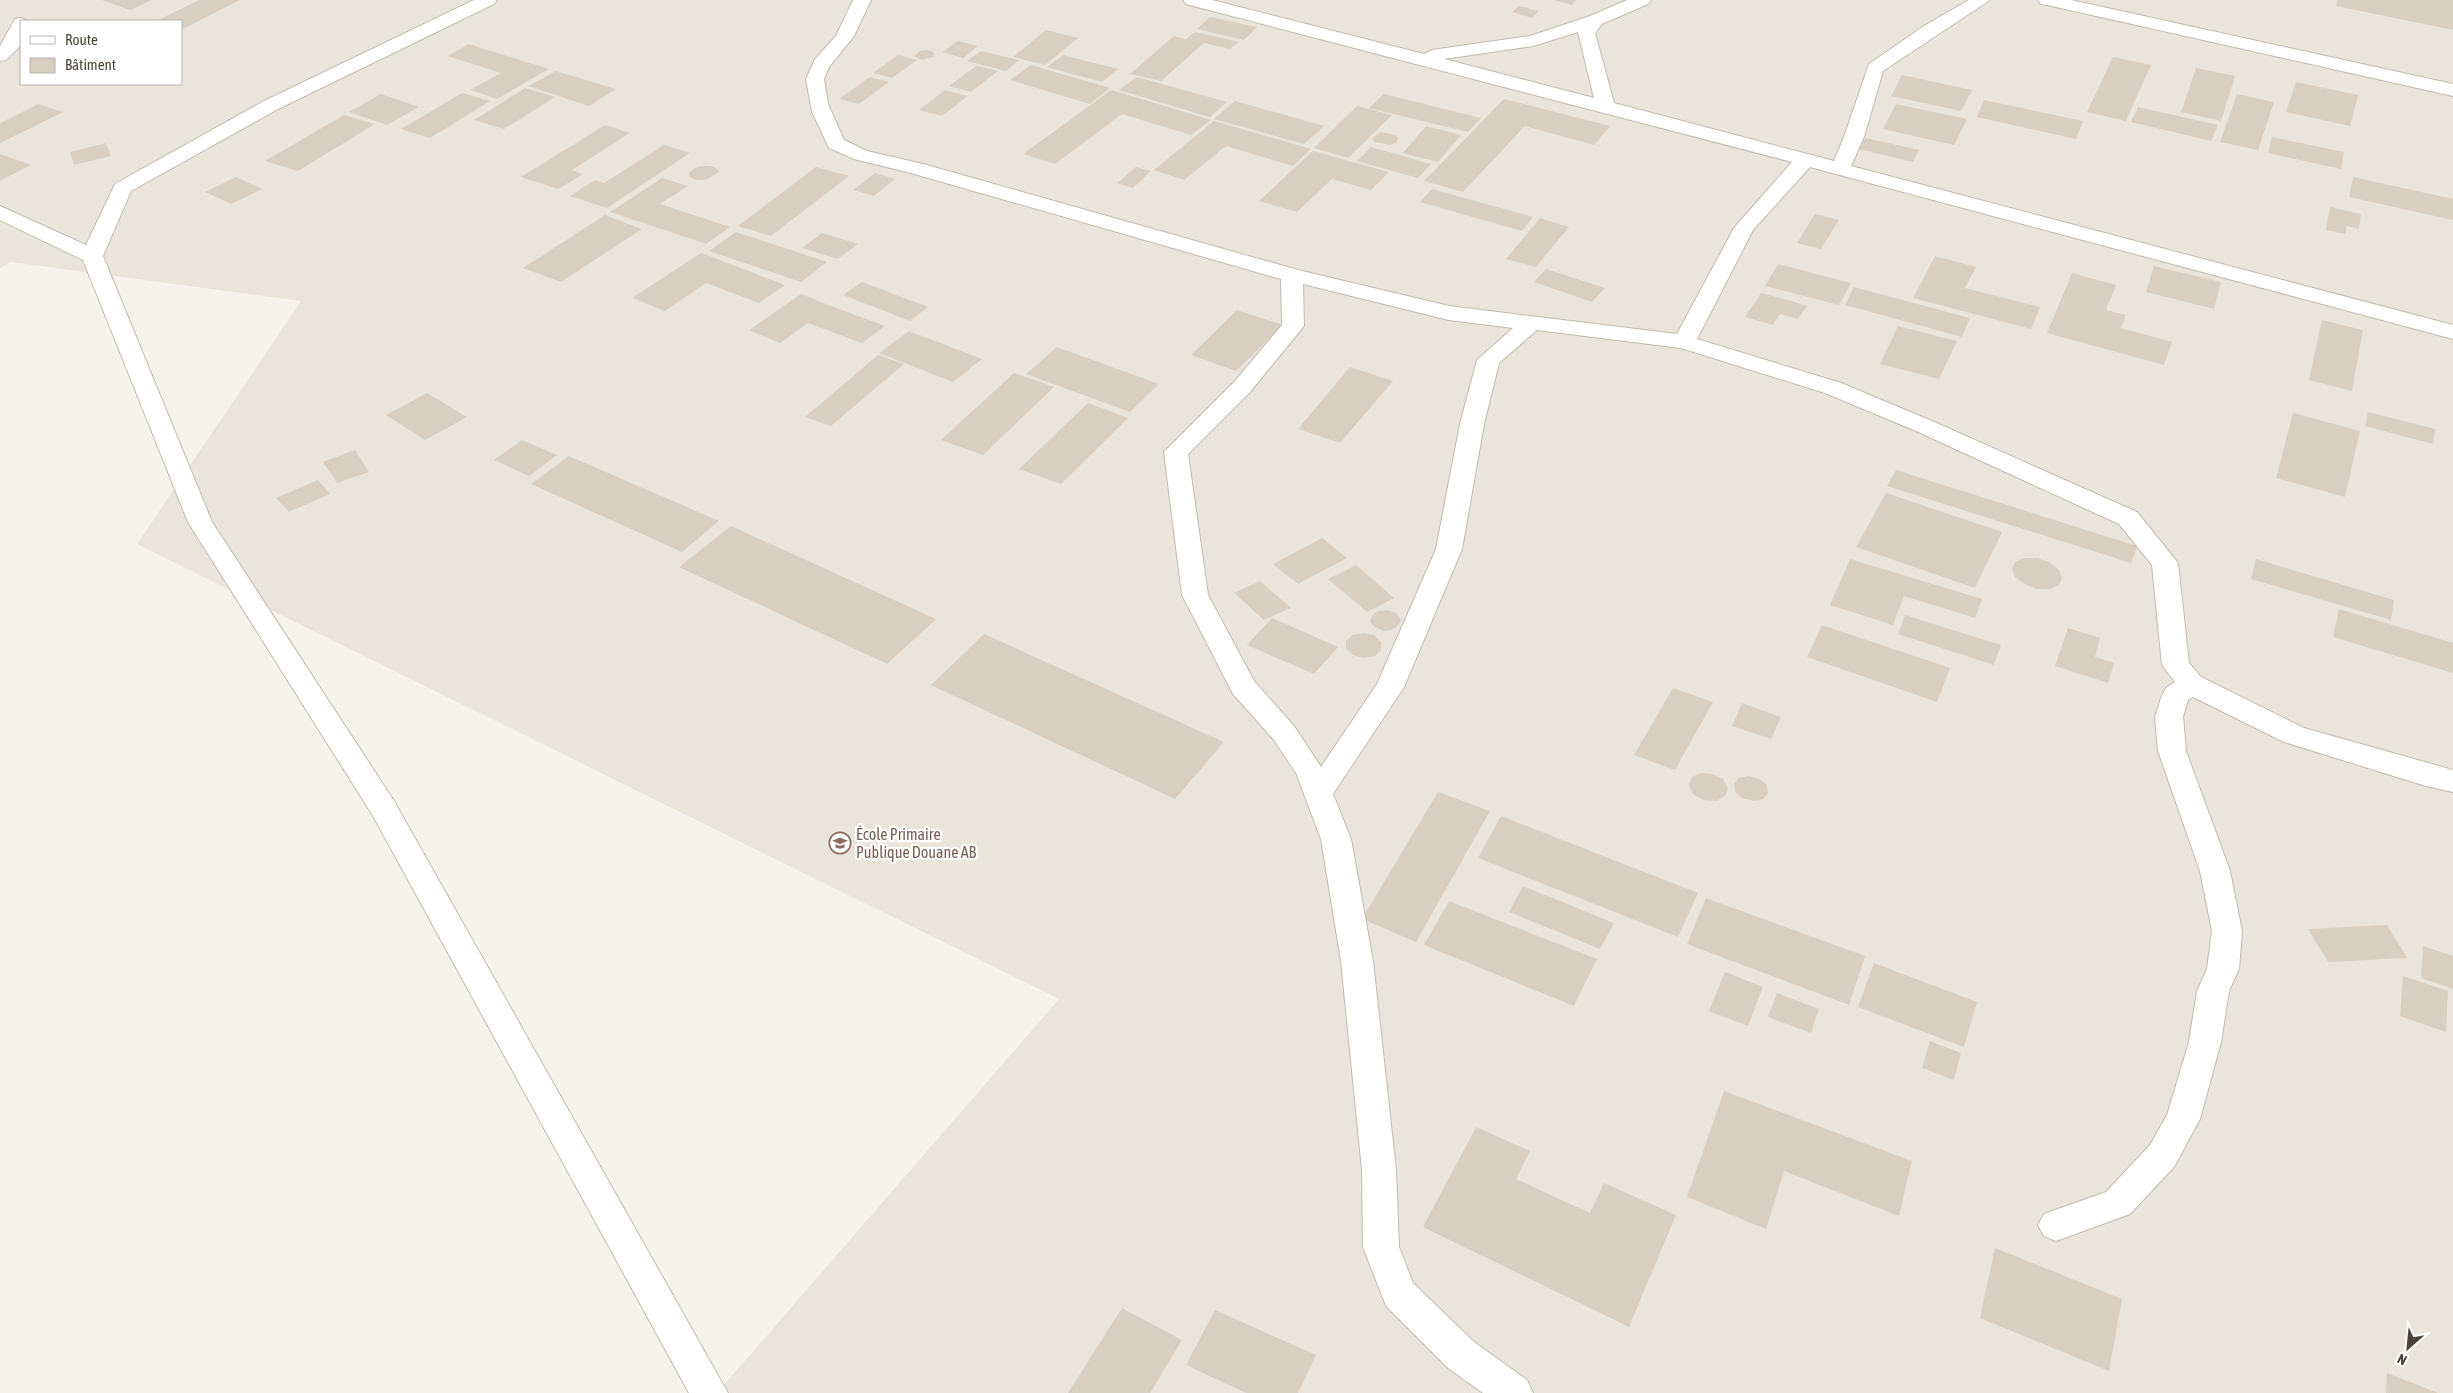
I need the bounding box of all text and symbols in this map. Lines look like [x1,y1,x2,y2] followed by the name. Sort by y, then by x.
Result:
[20,20,182,85] legend
[65,31,98,48] text: Route
[65,56,116,73] text: Bâtiment
[856,825,977,862] place label: École Primaire Publique Douane AB
[828,831,852,855] school or university icon: École Primaire Publique Douane AB
[2383,1323,2433,1373] north arrow
[2395,1351,2409,1369] text: N

